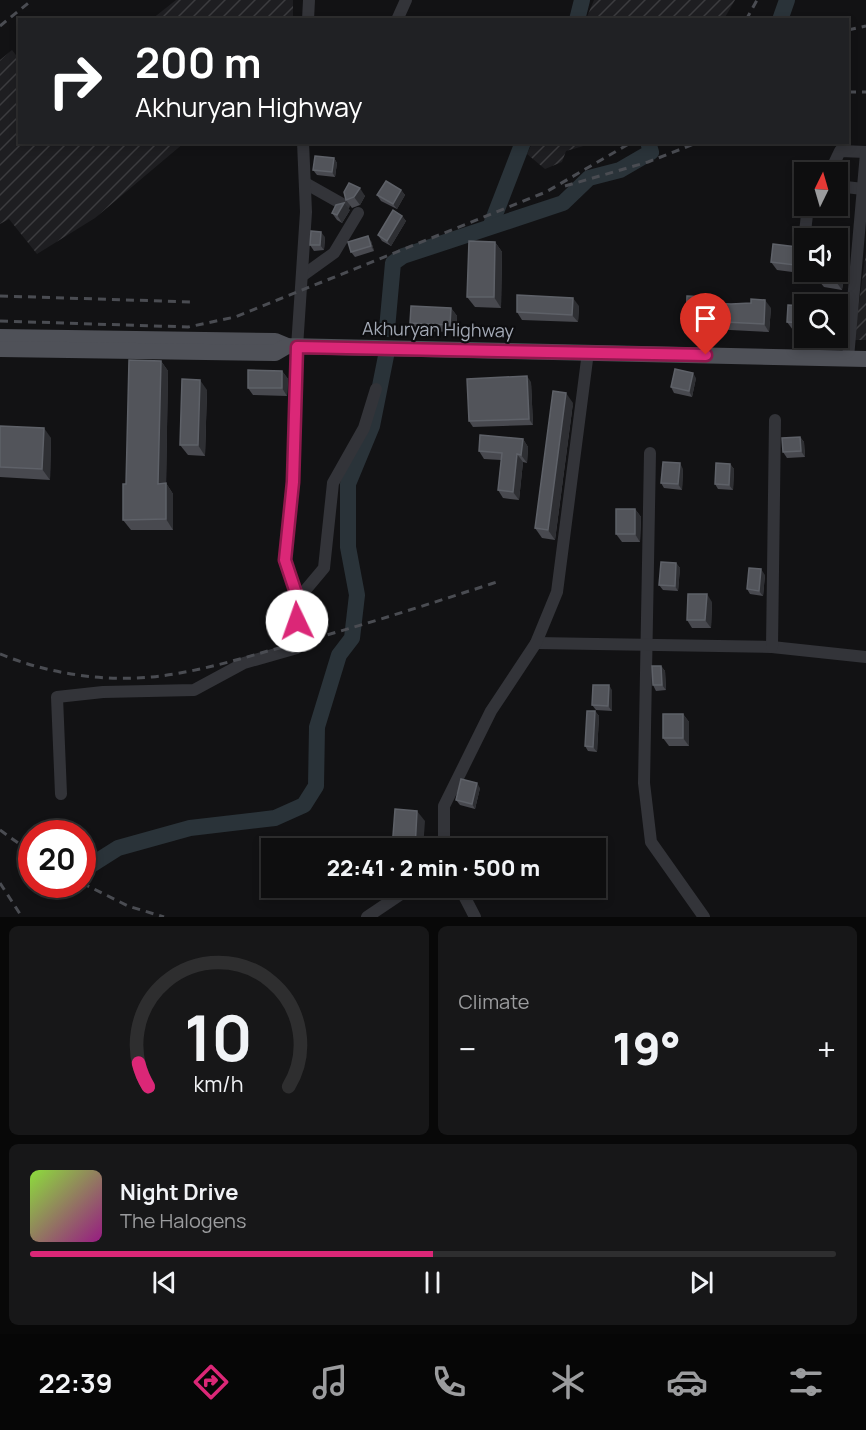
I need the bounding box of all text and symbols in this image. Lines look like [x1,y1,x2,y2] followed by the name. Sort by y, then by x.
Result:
[135,33,261,91] text: 200 m
[36,42,114,120] icon: right
[135,88,362,125] text: Akhuryan Highway
[794,162,848,216] north arrow
[794,162,848,348] map controls
[794,228,848,282] button: sound
[680,293,731,355] pin
[794,294,848,348] button: search
[689,302,722,335] icon: arrive
[362,316,515,342] street label: Akhuryan Highway
[265,589,329,653] position arrow
[18,820,96,898] speed limit sign: 20
[327,853,540,883] text: 22:41 · 2 min · 500 m
[459,988,530,1015] text: Climate
[185,994,253,1080] text: 10
[612,1017,681,1079] text: 19°
[459,1026,476,1071] text: −
[817,1026,836,1071] text: +
[194,1070,244,1099] text: km/h
[120,1177,239,1207] text: Night Drive
[120,1207,246,1234] text: The Halogens
[148,1266,181,1299] icon: previous
[416,1266,449,1299] icon: pause
[685,1266,718,1299] icon: next
[190,1361,232,1403] icon: directions
[309,1361,351,1403] icon: music
[428,1361,470,1403] icon: phone
[547,1361,589,1403] icon: climate
[666,1361,708,1403] icon: car
[785,1361,827,1403] icon: filters
[39,1364,112,1401] text: 22:39

